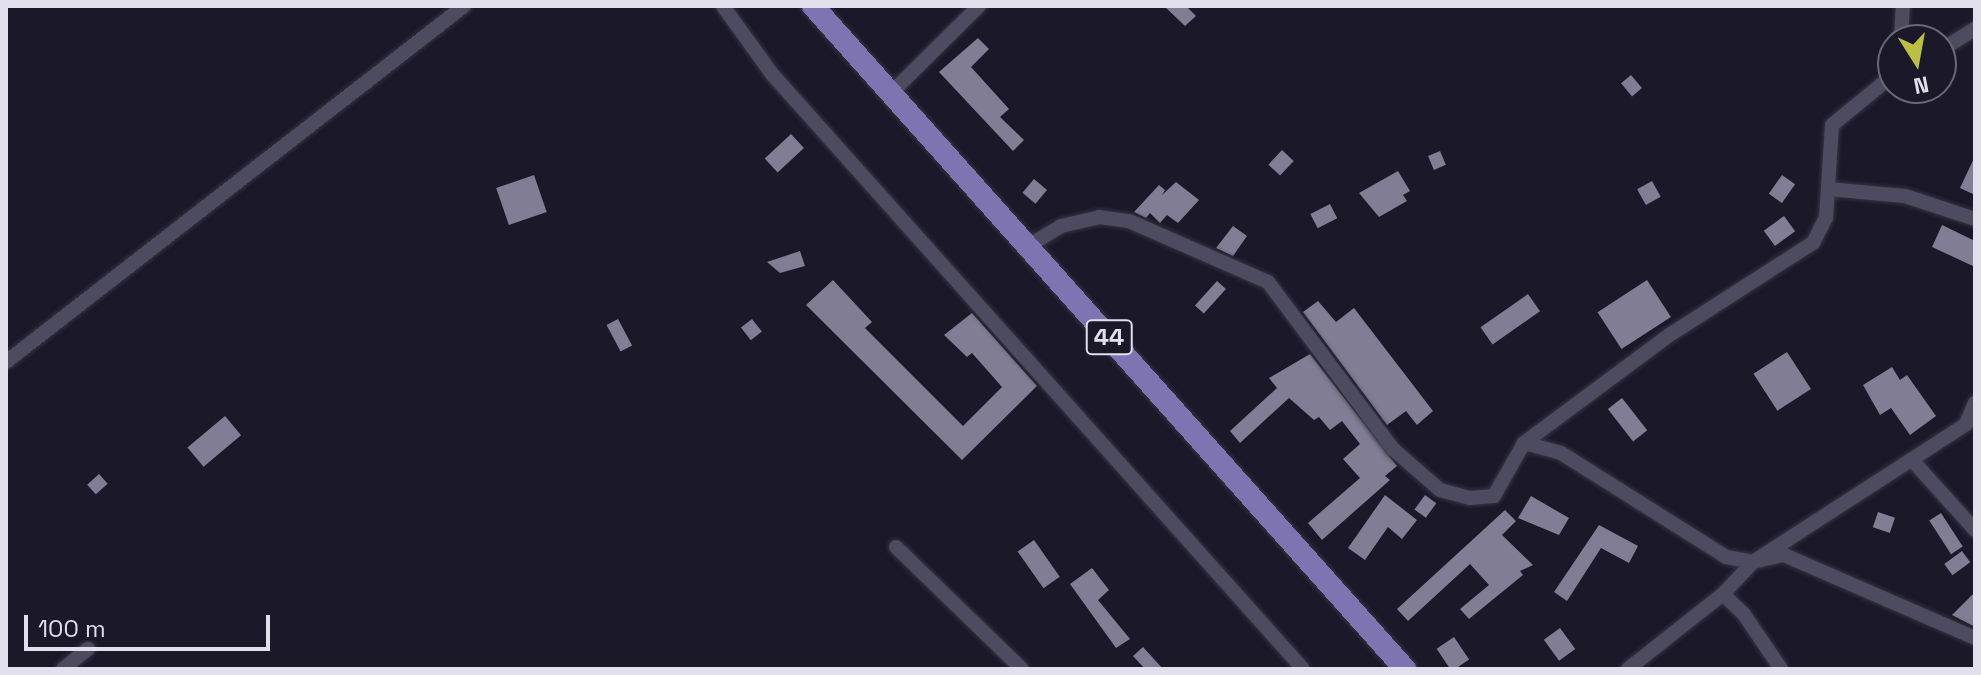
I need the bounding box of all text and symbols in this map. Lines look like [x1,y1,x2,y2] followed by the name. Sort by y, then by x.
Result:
[1877,24,1957,104] north arrow
[1911,70,1931,101] text: N
[1085,317,1133,357] road number: 44
[28,599,274,649] scale bar
[38,613,106,644] text: 100 m

